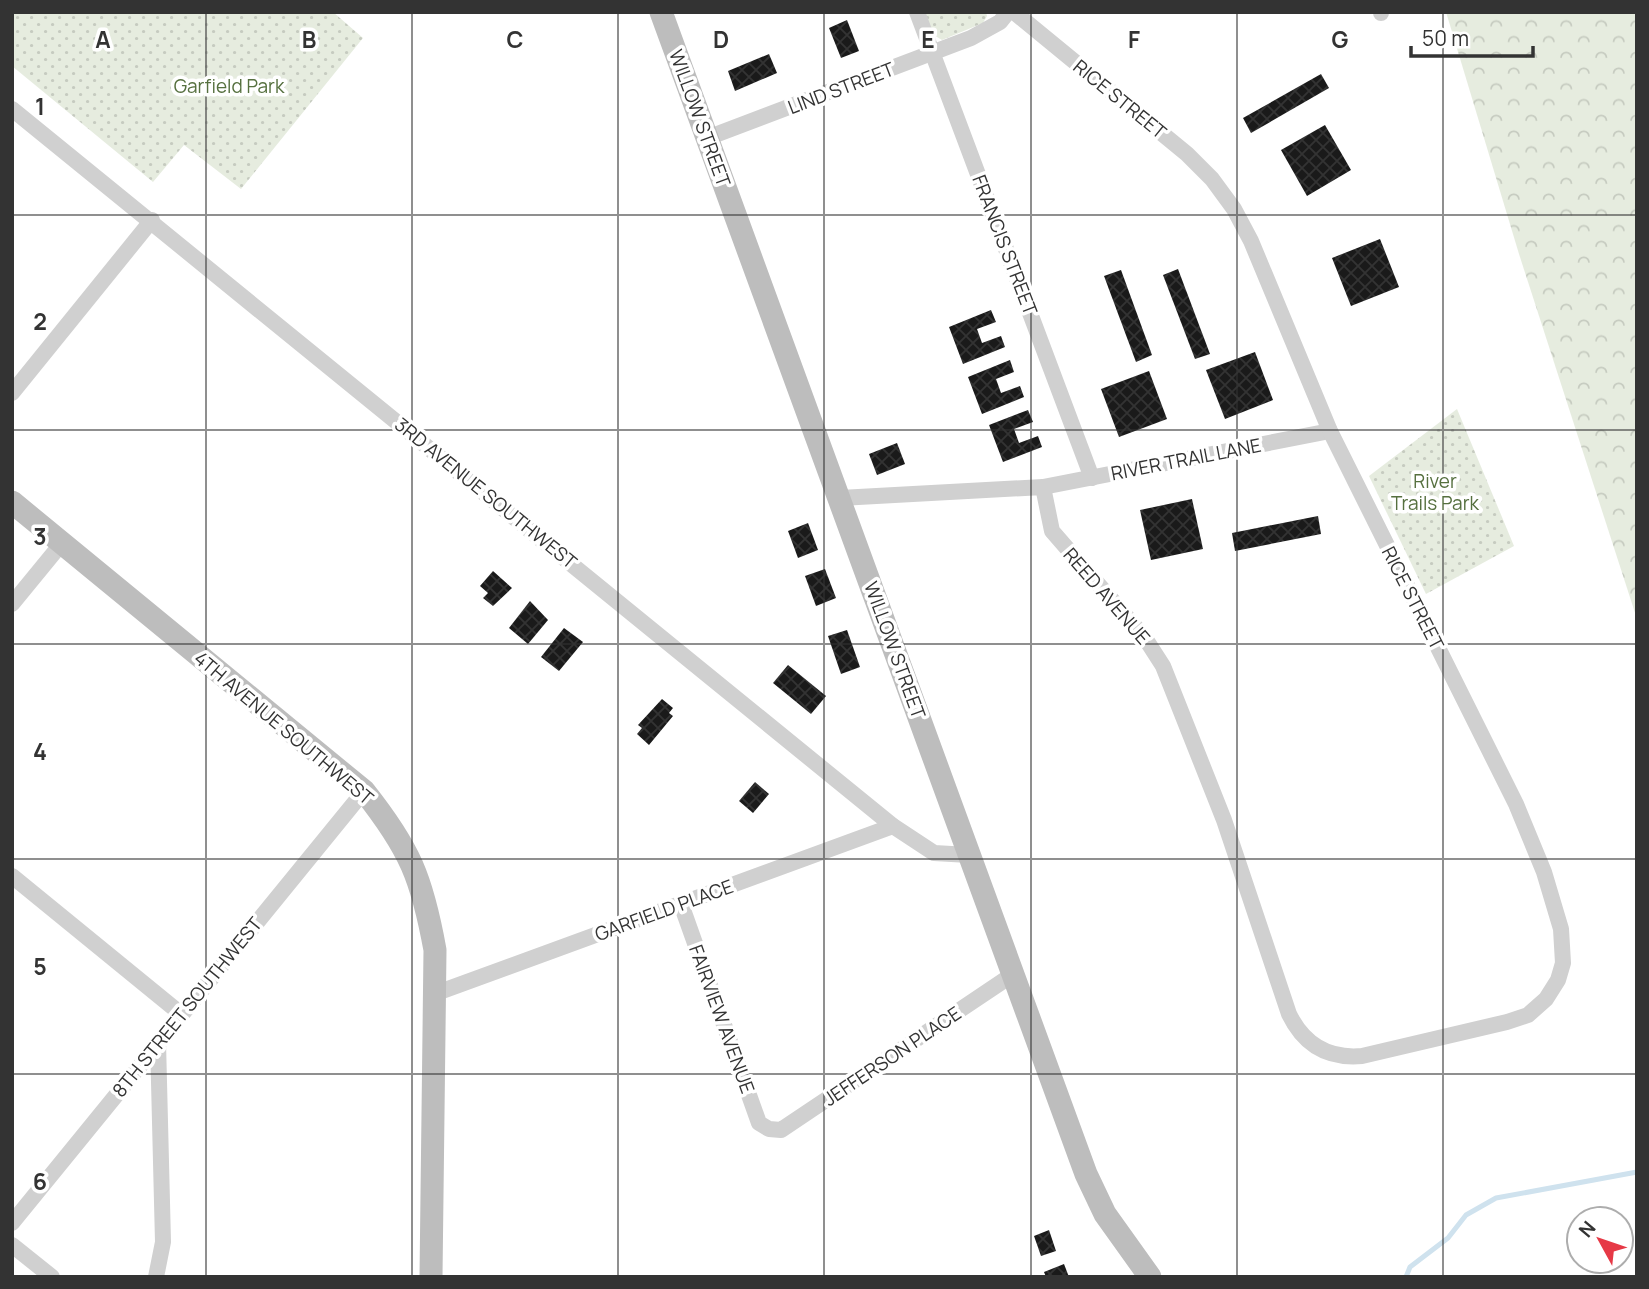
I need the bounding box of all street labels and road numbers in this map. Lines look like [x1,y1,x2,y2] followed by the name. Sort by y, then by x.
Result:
[663,46,737,191] street label: WILLOW STREET
[1068,53,1172,145] street label: RICE STREET
[784,56,898,120] street label: LIND STREET
[966,171,1044,319] street label: FRANCIS STREET
[389,411,583,575] street label: 3RD AVENUE SOUTHWEST
[1109,432,1263,486] street label: RIVER TRAIL LANE
[1058,542,1156,650] street label: REED AVENUE
[1376,542,1450,655] street label: RICE STREET
[858,578,932,723] street label: WILLOW STREET
[189,645,380,811] street label: 4TH AVENUE SOUTHWEST
[591,873,737,947] street label: GARFIELD PLACE
[106,911,268,1102] street label: 8TH STREET SOUTHWEST
[683,941,761,1097] street label: FAIRVIEW AVENUE
[818,1000,966,1112] street label: JEFFERSON PLACE

